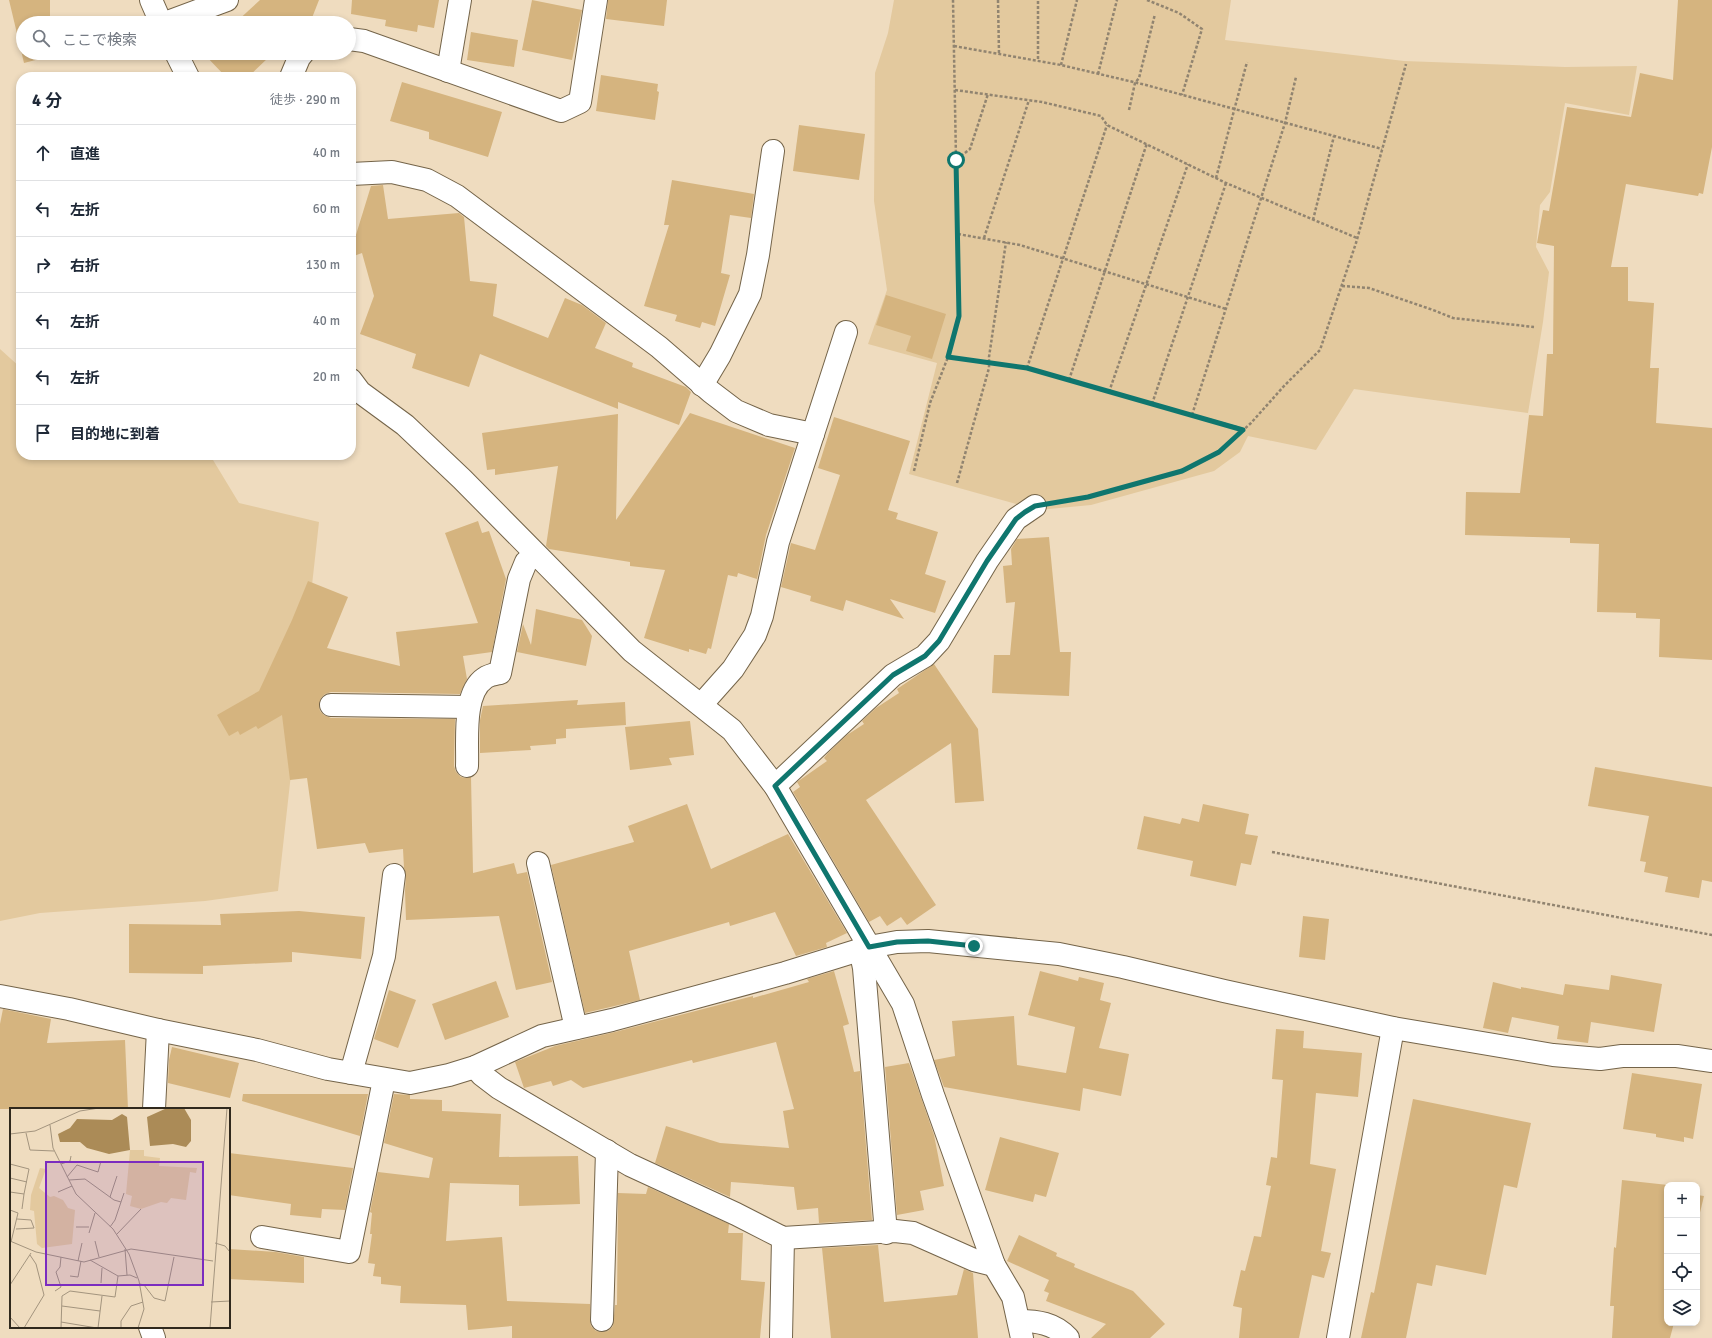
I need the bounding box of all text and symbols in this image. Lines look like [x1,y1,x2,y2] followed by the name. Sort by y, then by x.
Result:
[16,16,356,60] search box
[30,27,52,49] icon: search
[62,31,137,49] text: ここで検索
[32,90,62,111] text: 4 分
[270,92,340,108] text: 徒歩 · 290 m
[32,142,54,164] icon: ahead
[70,145,100,163] text: 直進
[313,145,340,161] text: 40 m
[947,151,965,169] route start
[32,198,54,220] icon: left
[70,201,100,219] text: 左折
[313,201,340,217] text: 60 m
[32,254,54,276] icon: right
[70,257,100,275] text: 右折
[306,257,340,273] text: 130 m
[32,310,54,332] icon: left
[70,313,100,331] text: 左折
[313,313,340,329] text: 40 m
[32,366,54,388] icon: left
[70,369,100,387] text: 左折
[313,369,340,385] text: 20 m
[32,422,54,444] icon: arrive
[70,425,160,443] text: 目的地に到着
[965,937,983,955] route end
[10,1108,230,1328] inset map
[1664,1182,1700,1326] map controls
[1664,1182,1700,1218] button: +
[1664,1218,1700,1254] button: −
[1664,1254,1700,1290] button: locate
[1664,1290,1700,1326] button: layers

